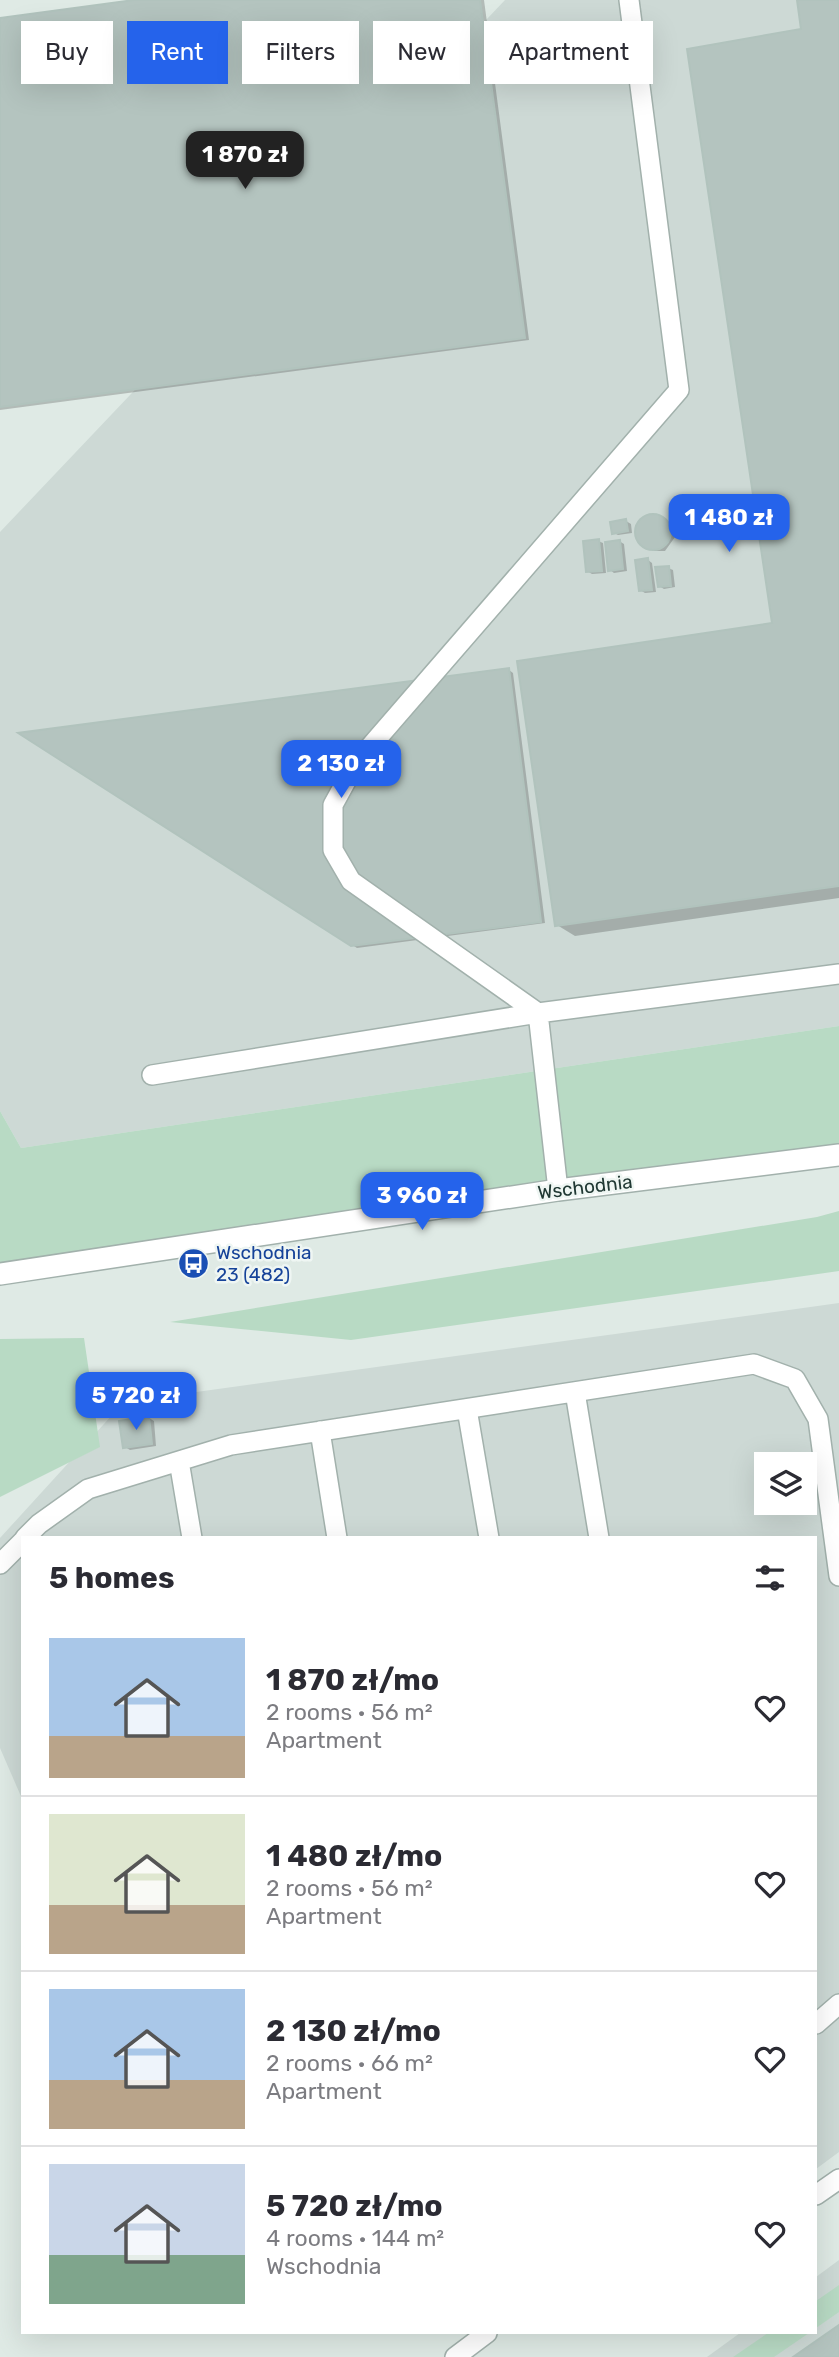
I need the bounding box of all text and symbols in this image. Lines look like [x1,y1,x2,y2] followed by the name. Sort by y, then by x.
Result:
[21,21,113,84] chip: Buy
[127,21,228,84] chip: Rent
[242,21,359,84] chip: Filters
[373,21,470,84] chip: New
[484,21,653,84] chip: Apartment
[173,132,317,191] pin: 1 870 zł
[202,140,288,168] text: 1 870 zł
[657,494,801,554] pin: 1 480 zł
[685,503,773,531] text: 1 480 zł
[269,740,413,800] pin: 2 130 zł
[297,749,385,777] text: 2 130 zł
[536,1170,634,1204] street label: Wschodnia
[350,1172,494,1232] pin: 3 960 zł
[377,1181,467,1209] text: 3 960 zł
[216,1241,311,1286] place label: Wschodnia 23 (482)
[176,1246,210,1280] bus stop icon: Wschodnia 23 (482)
[64,1372,208,1432] pin: 5 720 zł
[91,1381,181,1409] text: 5 720 zł
[754,1452,817,1515] map controls
[754,1452,817,1515] button: layers
[751,1559,789,1597] icon: filters
[49,1560,175,1596] text: 5 homes
[266,1662,439,1698] text: 1 870 zł/mo
[105,1666,189,1750] icon: home
[751,1689,789,1727] icon: heart
[266,1698,433,1726] text: 2 rooms · 56 m²
[266,1726,382,1754] text: Apartment
[266,1838,442,1874] text: 1 480 zł/mo
[105,1842,189,1926] icon: home
[751,1865,789,1903] icon: heart
[266,1874,433,1902] text: 2 rooms · 56 m²
[266,1902,382,1930] text: Apartment
[266,2013,441,2049] text: 2 130 zł/mo
[105,2017,189,2101] icon: home
[751,2040,789,2078] icon: heart
[266,2049,433,2077] text: 2 rooms · 66 m²
[266,2077,382,2105] text: Apartment
[266,2188,443,2224] text: 5 720 zł/mo
[105,2192,189,2276] icon: home
[751,2215,789,2253] icon: heart
[266,2224,444,2252] text: 4 rooms · 144 m²
[266,2252,382,2280] text: Wschodnia

